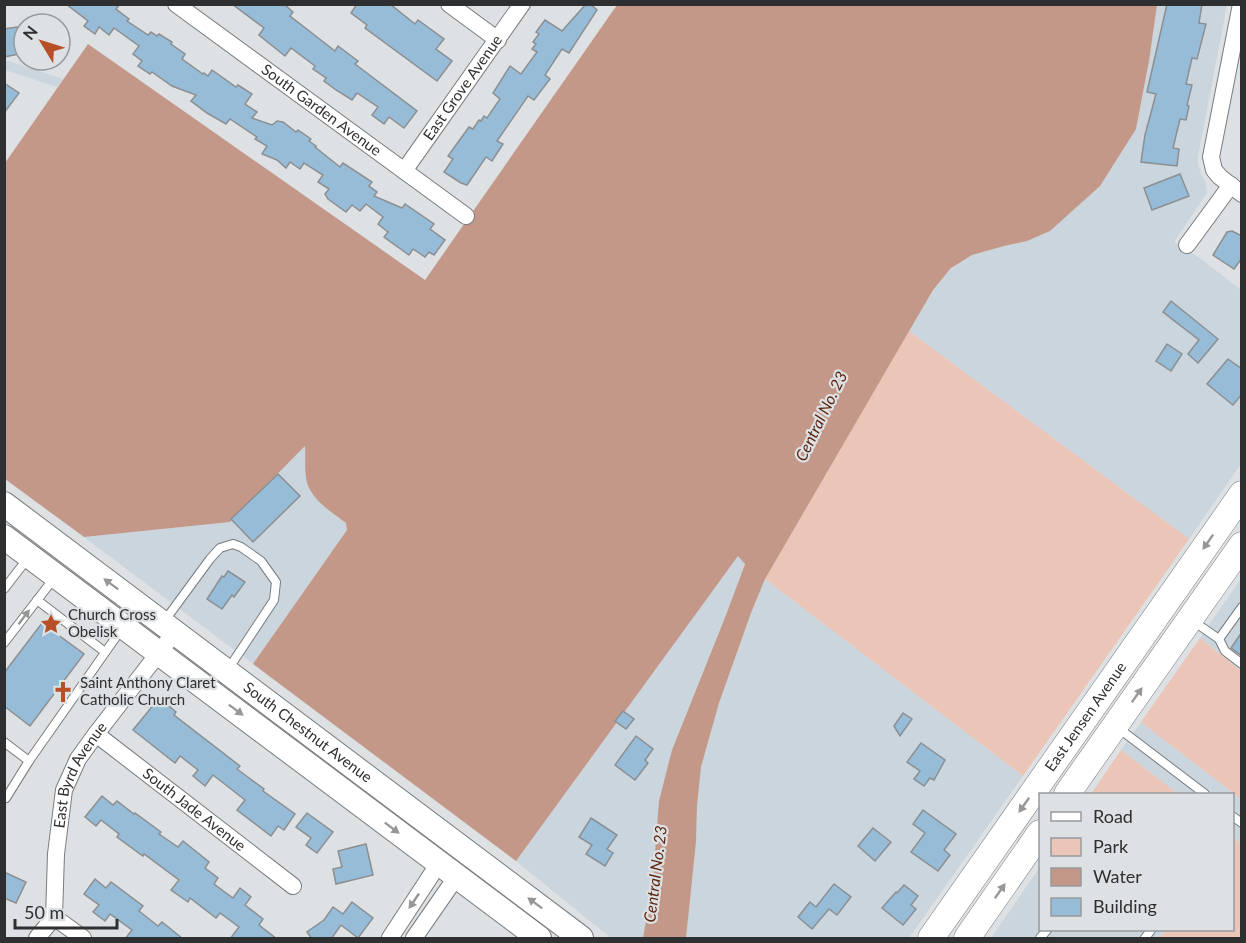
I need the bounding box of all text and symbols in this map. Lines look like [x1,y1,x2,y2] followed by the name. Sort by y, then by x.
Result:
[12,12,72,72] north arrow
[19,22,41,43] text: N
[419,31,505,143] street label: East Grove Avenue
[259,60,385,159] street label: South Garden Avenue
[791,368,850,464] water label: Central No. 23
[1202,534,1214,550] one-way arrow
[104,579,119,591] one-way arrow
[68,605,156,640] place label: Church Cross Obelisk
[18,609,31,625] one-way arrow
[39,612,63,636] place icon: Church Cross Obelisk
[1041,658,1130,774] street label: East Jensen Avenue
[80,673,216,708] place label: Saint Anthony Claret Catholic Church
[241,678,376,786] street label: South Chestnut Avenue
[51,680,75,704] church icon: Saint Anthony Claret Catholic Church
[1131,687,1143,703] one-way arrow
[228,704,244,717] one-way arrow
[49,718,110,829] street label: East Byrd Avenue
[140,764,250,854] street label: South Jade Avenue
[1039,793,1234,931] legend
[1018,797,1030,813] one-way arrow
[1093,805,1133,827] text: Road
[384,821,399,833] one-way arrow
[639,824,670,923] water label: Central No. 23
[1093,835,1129,857] text: Park
[1093,865,1142,887] text: Water
[994,883,1006,899] one-way arrow
[15,892,117,930] scale bar
[408,892,420,908] one-way arrow
[1093,895,1157,917] text: Building
[527,898,542,910] one-way arrow
[24,901,64,923] text: 50 m

